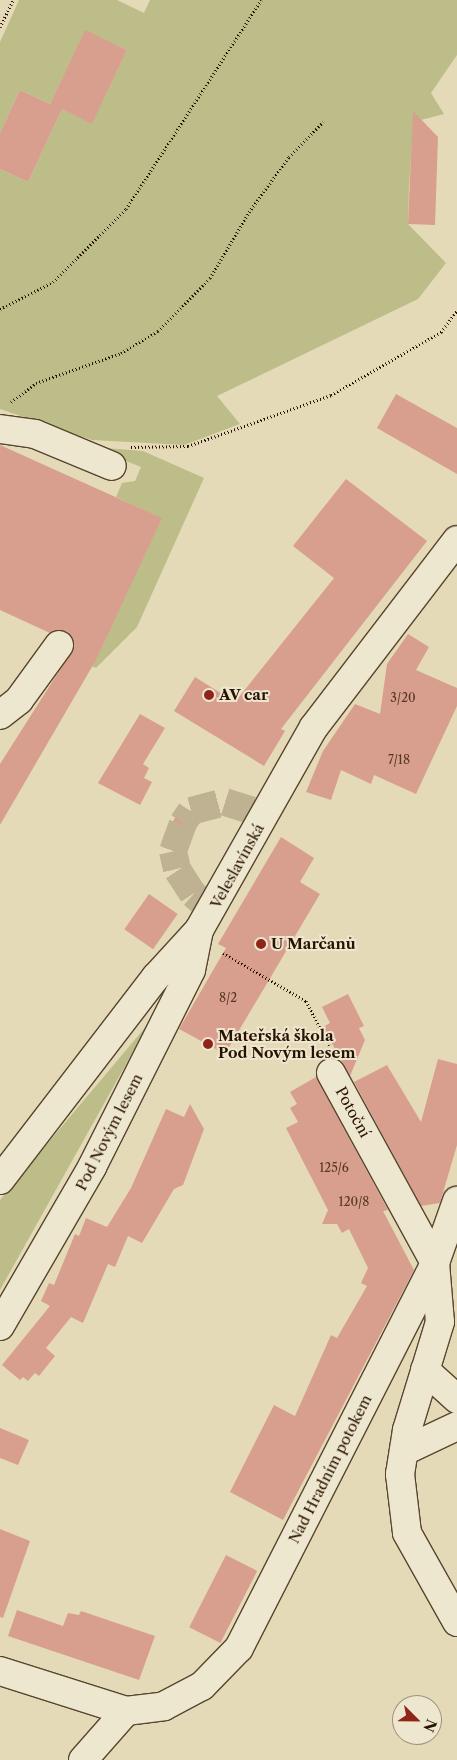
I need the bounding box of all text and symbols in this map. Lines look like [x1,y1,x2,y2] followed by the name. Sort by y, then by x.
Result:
[219,686,269,704] place label: AV car
[203,689,215,701] marker: AV car
[390,691,416,705] house number: 3/20
[388,753,410,767] house number: 7/18
[206,820,268,912] street label: Veleslavínská
[271,935,356,953] place label: U Marčanů
[255,938,267,950] marker: U Marčanů
[219,991,237,1005] house number: 8/2
[218,1026,355,1061] place label: Mateřská škola Pod Novým lesem
[202,1038,214,1050] marker: Mateřská škola Pod Novým lesem
[72,1071,146,1193] street label: Pod Novým lesem
[332,1083,374,1141] street label: Potoční
[319,1161,349,1175] house number: 125/6
[339,1195,369,1209] house number: 120/8
[285,1392,375,1546] street label: Nad Hradním potokem
[392,1695,442,1745] north arrow
[419,1716,441,1735] text: N

